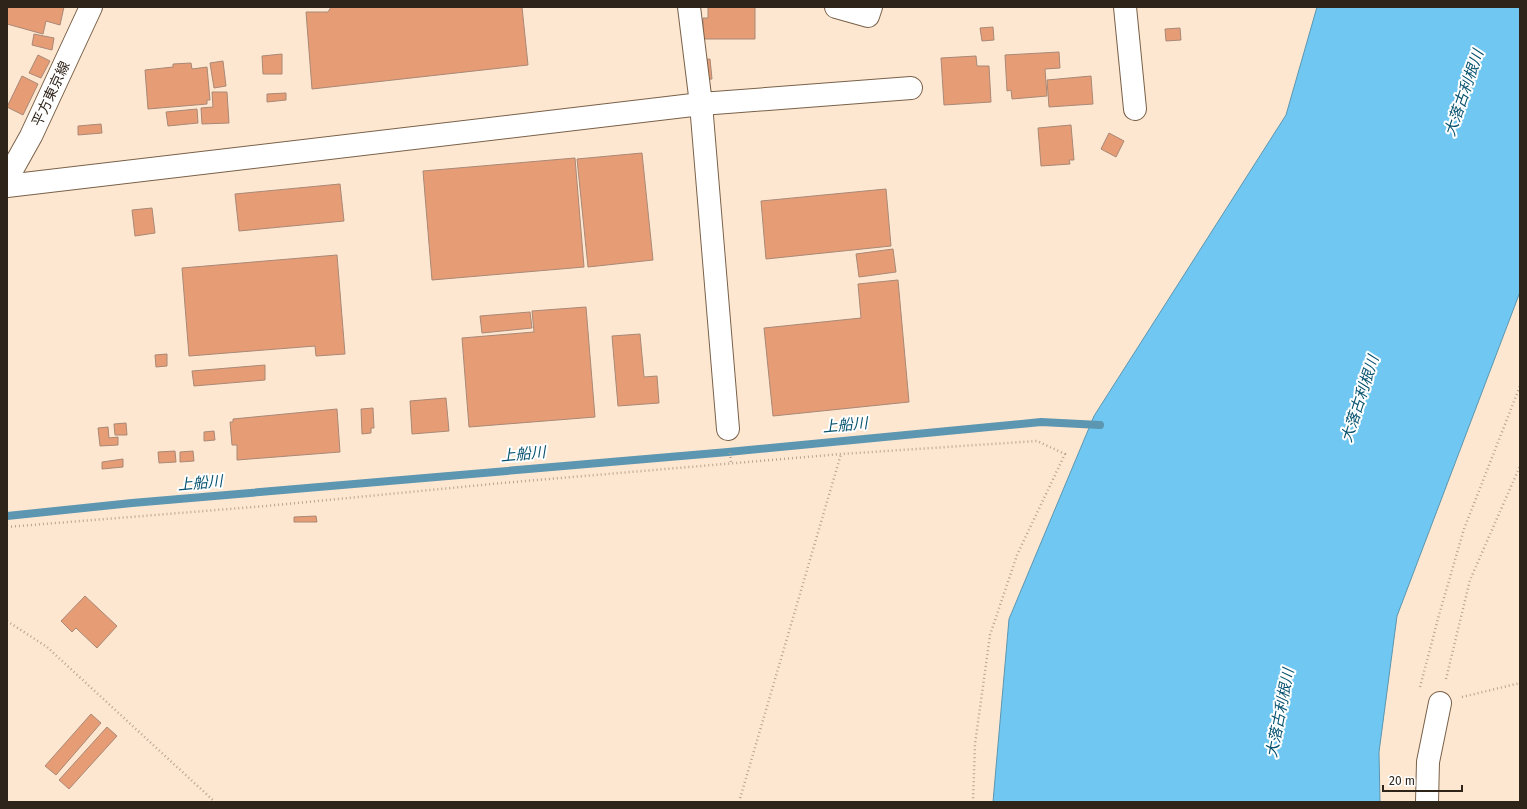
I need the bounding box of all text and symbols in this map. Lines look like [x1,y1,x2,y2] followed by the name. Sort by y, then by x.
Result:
[1441,46,1488,138] water label: 大落古利根川
[29,59,73,129] street label: 平方東京線
[1338,352,1383,445] water label: 大落古利根川
[822,414,870,436] water label: 上船川
[500,443,548,465] water label: 上船川
[177,472,225,494] water label: 上船川
[1263,665,1298,759] water label: 大落古利根川
[1383,767,1462,793] scale bar
[1389,774,1415,788] text: 20 m

